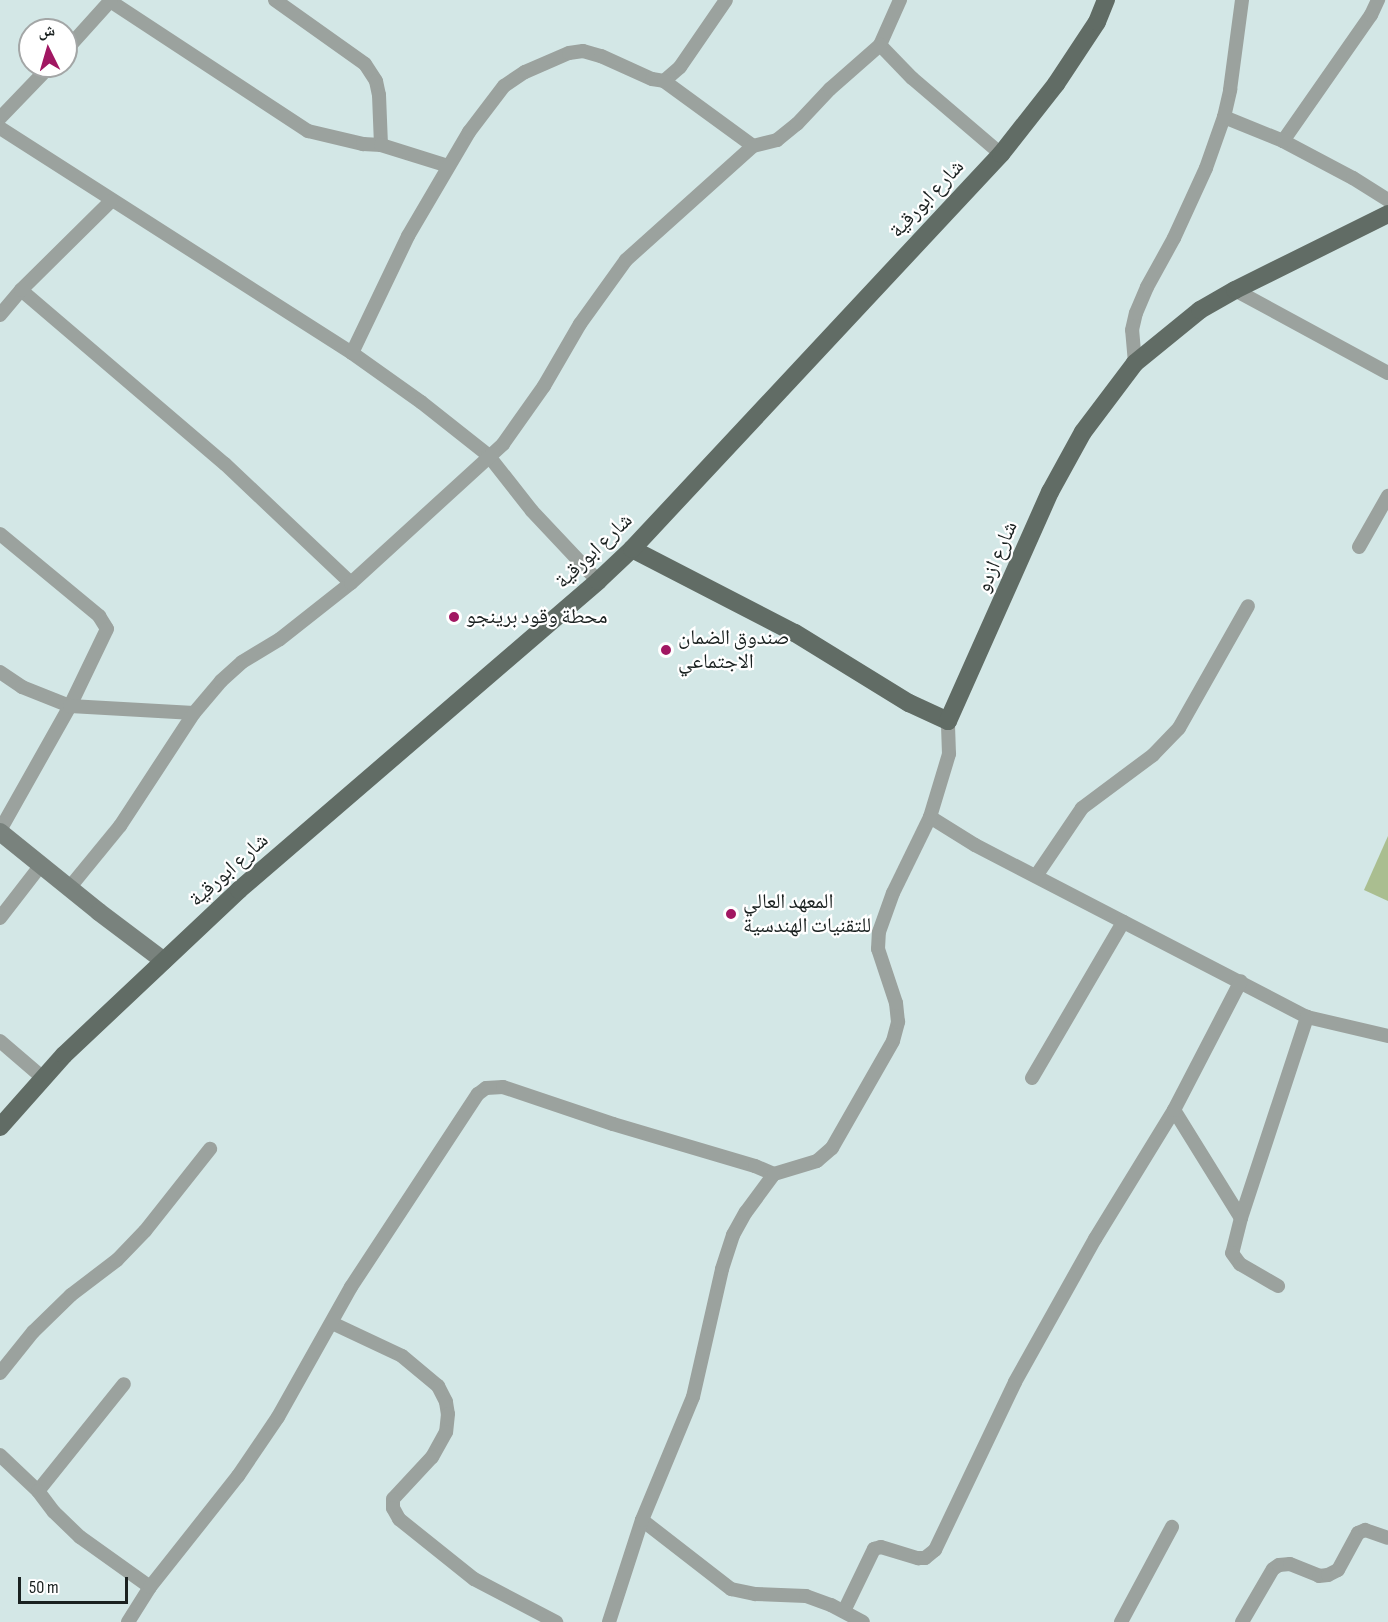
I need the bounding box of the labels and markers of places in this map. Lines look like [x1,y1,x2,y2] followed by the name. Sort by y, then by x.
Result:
[466,604,608,630] place label: محطة وقود برينجو
[447,610,461,624] marker: محطة وقود برينجو
[678,625,789,675] place label: صندوق الضمان الاجتماعي
[659,643,673,657] marker: صندوق الضمان الاجتماعي
[743,889,871,939] place label: المعهد العالي للتقنيات الهندسية
[724,907,738,921] marker: المعهد العالي للتقنيات الهندسية

